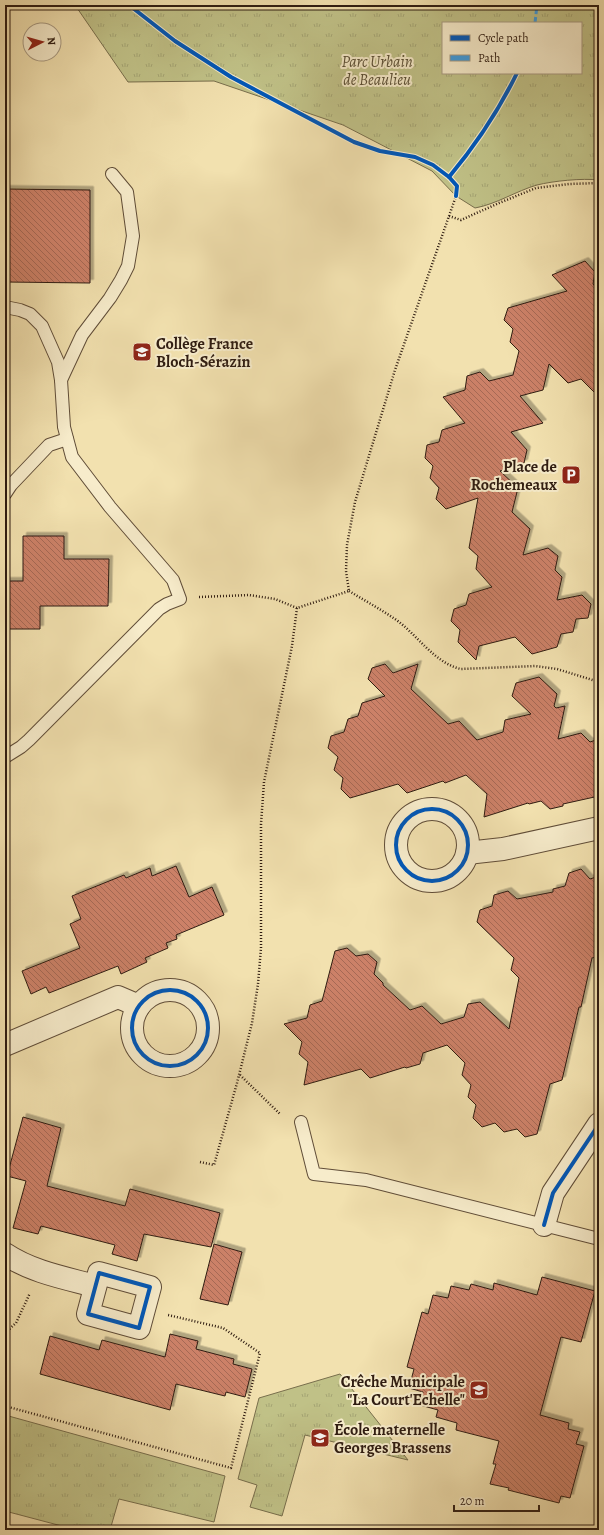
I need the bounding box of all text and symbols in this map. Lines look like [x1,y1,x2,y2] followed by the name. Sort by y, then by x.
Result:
[22,22,62,62] north arrow
[442,22,582,74] legend
[478,30,529,46] text: Cycle path
[44,36,59,46] text: N
[478,50,501,66] text: Path
[341,51,413,91] park label: Parc Urbain de Beaulieu
[156,333,253,373] place label: Collège France Bloch-Sérazin
[131,341,153,363] school or university icon: Collège France Bloch-Sérazin
[471,456,557,496] place label: Place de Rochemeaux
[560,464,582,486] parking icon: Place de Rochemeaux
[341,1371,465,1411] place label: Crêche Municipale "La Court'Echelle"
[468,1379,490,1401] school or university icon: Crêche Municipale "La Court'Echelle"
[334,1419,451,1459] place label: École maternelle Georges Brassens
[309,1427,331,1449] school or university icon: École maternelle Georges Brassens
[454,1487,539,1513] scale bar
[460,1493,484,1509] text: 20 m

